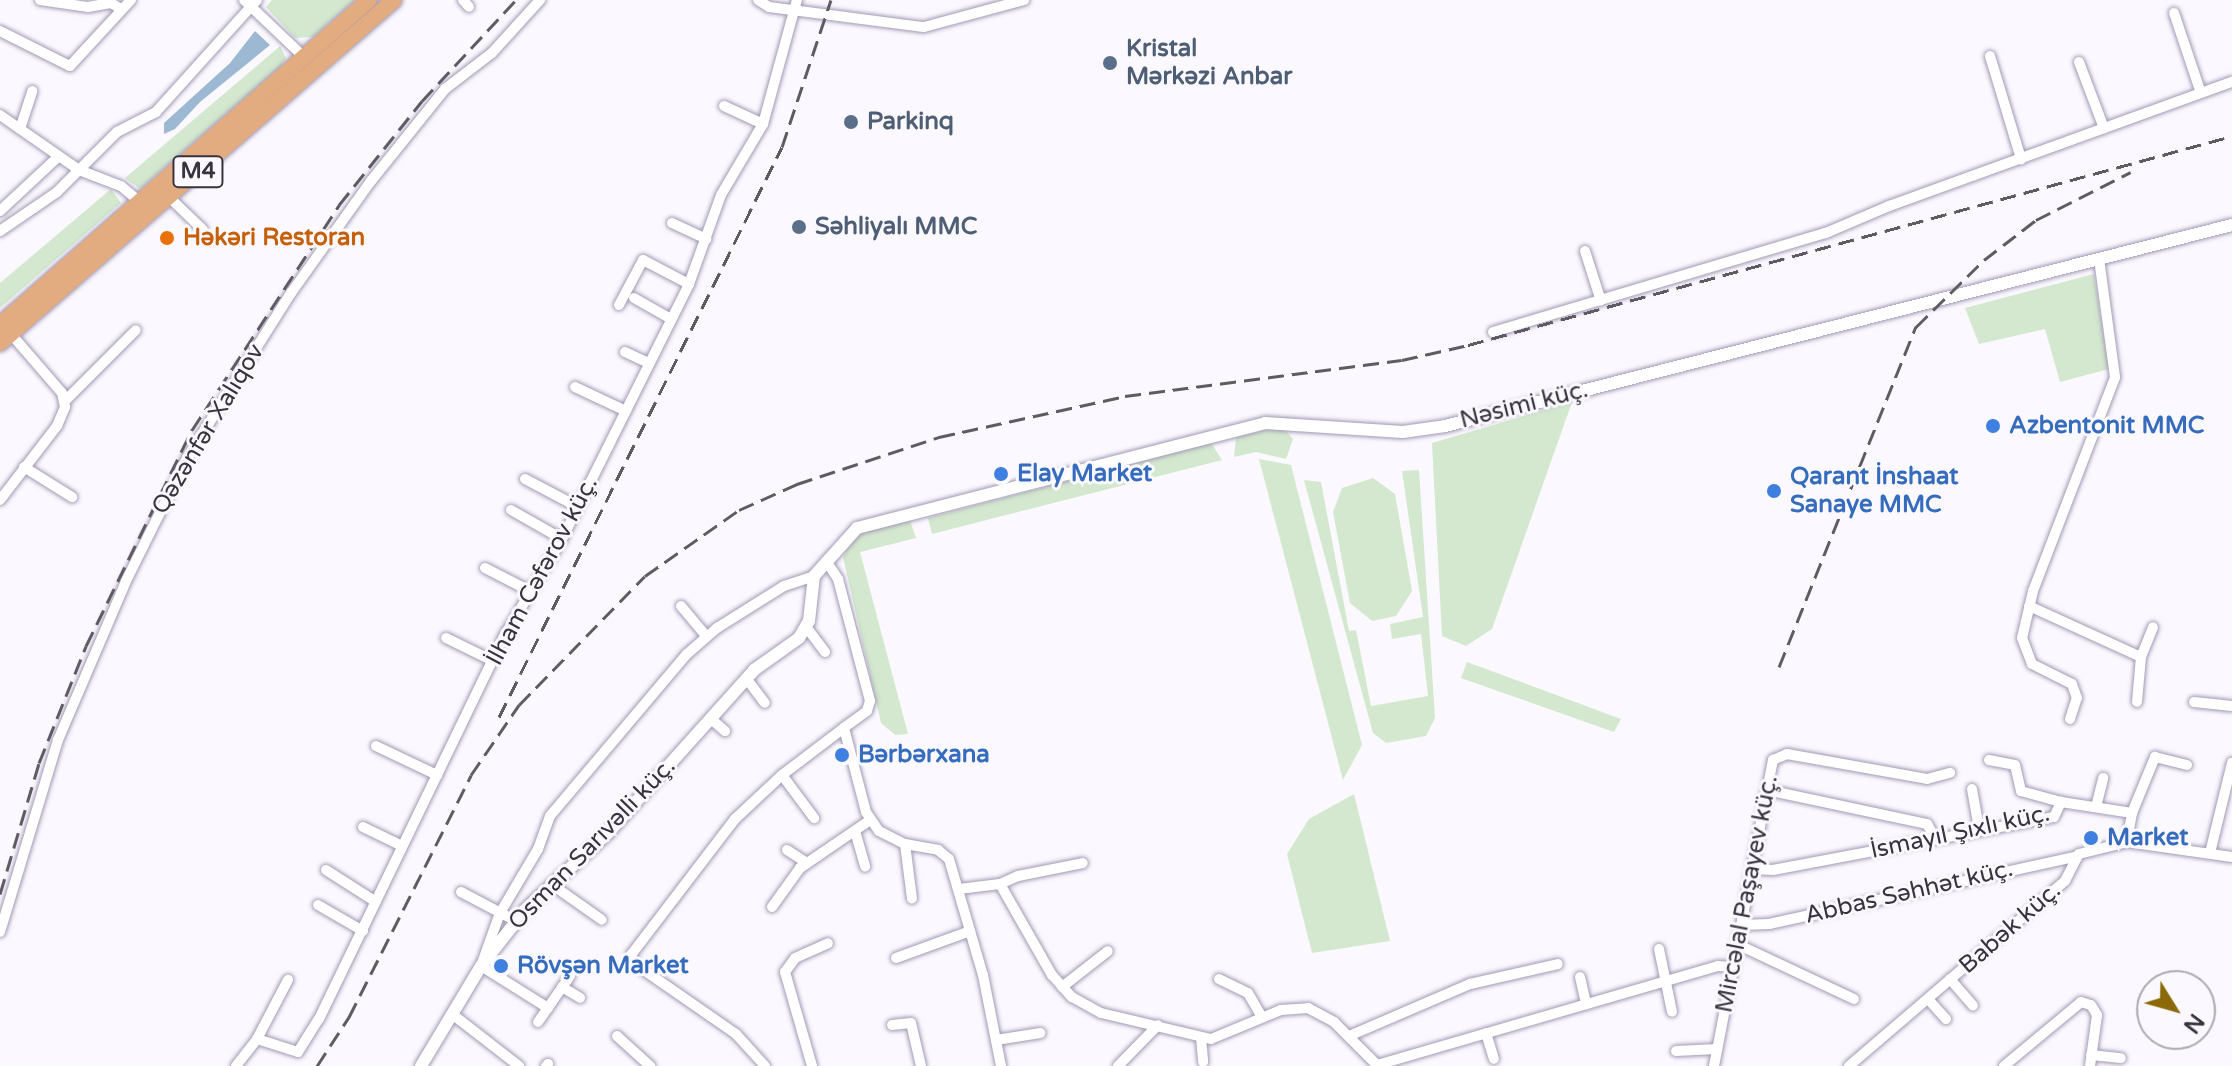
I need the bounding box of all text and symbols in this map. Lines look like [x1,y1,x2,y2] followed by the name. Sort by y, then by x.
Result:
[1126,35,1292,91] place label: Kristal Mərkəzi Anbar
[1101,54,1119,72] marker: Kristal Mərkəzi Anbar
[867,108,954,136] place label: Parkinq
[842,113,860,131] marker: Parkinq
[172,154,224,190] road number: M4
[815,213,977,241] place label: Səhliyalı MMC
[790,218,808,236] marker: Səhliyalı MMC
[183,224,365,252] place label: Həkəri Restoran
[158,229,176,247] marker: Həkəri Restoran
[146,339,270,519] street label: Qəzənfər Xalıqov
[1457,375,1591,435] street label: Nəsimi küç.
[2009,412,2205,440] place label: Azbentonit MMC
[1984,417,2002,435] marker: Azbentonit MMC
[1017,460,1152,488] place label: Elay Market
[1790,463,1958,519] place label: Qarant İnshaat Sanaye MMC
[992,465,1010,483] marker: Elay Market
[480,472,604,670] street label: İlham Cəfərov küç.
[1765,482,1783,500] marker: Qarant İnshaat Sanaye MMC
[858,741,990,769] place label: Bərbərxana
[833,746,851,764] marker: Bərbərxana
[503,752,681,936] street label: Osman Sarıvəlli küç.
[1710,773,1784,1015] street label: Mircəlal Paşayev küç.
[1868,799,2052,865] street label: İsmayıl Şıxlı küç.
[2107,824,2188,852] place label: Market
[2082,829,2100,847] marker: Market
[1802,854,2016,930] street label: Abbas Səhhət küç.
[1953,876,2067,980] street label: Babək küç.
[517,952,689,980] place label: Rövşən Market
[492,957,510,975] marker: Rövşən Market
[2136,970,2216,1050] north arrow
[2178,1008,2209,1038] text: N

